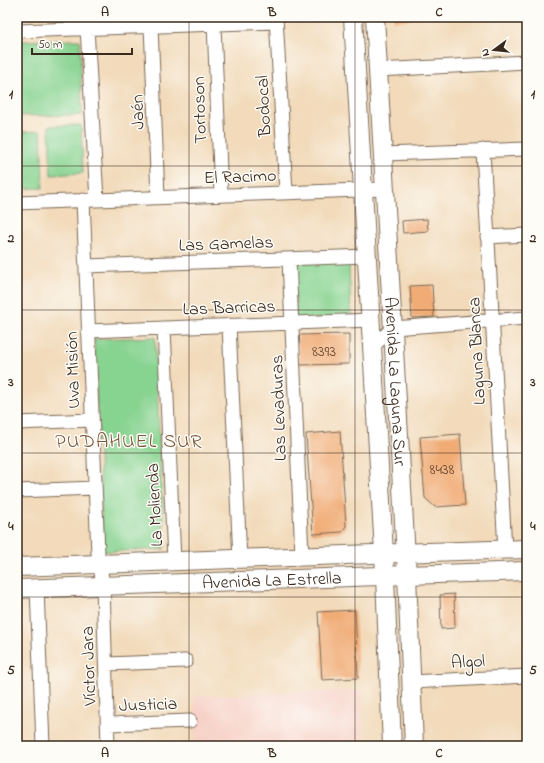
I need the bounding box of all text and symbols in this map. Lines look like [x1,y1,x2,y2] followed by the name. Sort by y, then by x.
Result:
[101,3,109,22] text: A
[267,3,277,22] text: B
[435,3,443,22] text: C
[32,30,132,56] scale bar
[474,30,514,70] north arrow
[38,36,62,54] text: 50 m
[477,47,494,58] text: N
[250,74,280,138] street label: Bodocal
[187,76,215,144] street label: Tortoson
[9,85,14,104] text: 1
[531,85,536,104] text: 1
[125,94,153,130] street label: Jaén
[203,164,277,192] street label: El Racimo
[7,229,15,248] text: 2
[529,229,537,248] text: 2
[178,230,274,260] street label: Las Gamelas
[182,294,276,324] street label: Las Barricas
[376,296,412,467] street label: Avenida La Laguna Sur
[462,296,495,406] street label: Laguna Blanca
[60,331,88,409] street label: Uva Misión
[312,340,336,364] house number: 8393
[265,354,295,461] street label: Las Levaduras
[7,373,14,392] text: 3
[529,373,536,392] text: 3
[55,428,203,457] district label: PUDAHUEL SUR
[429,458,455,482] house number: 8438
[141,462,171,547] street label: La Molienda
[7,517,14,536] text: 4
[529,517,536,536] text: 4
[202,566,342,597] street label: Avenida La Estrella
[76,626,104,707] street label: Víctor Jara
[450,649,486,678] street label: Algol
[7,661,15,680] text: 5
[529,661,537,680] text: 5
[118,692,178,720] street label: Justicia
[101,744,109,763] text: A
[267,744,277,763] text: B
[435,744,443,763] text: C

